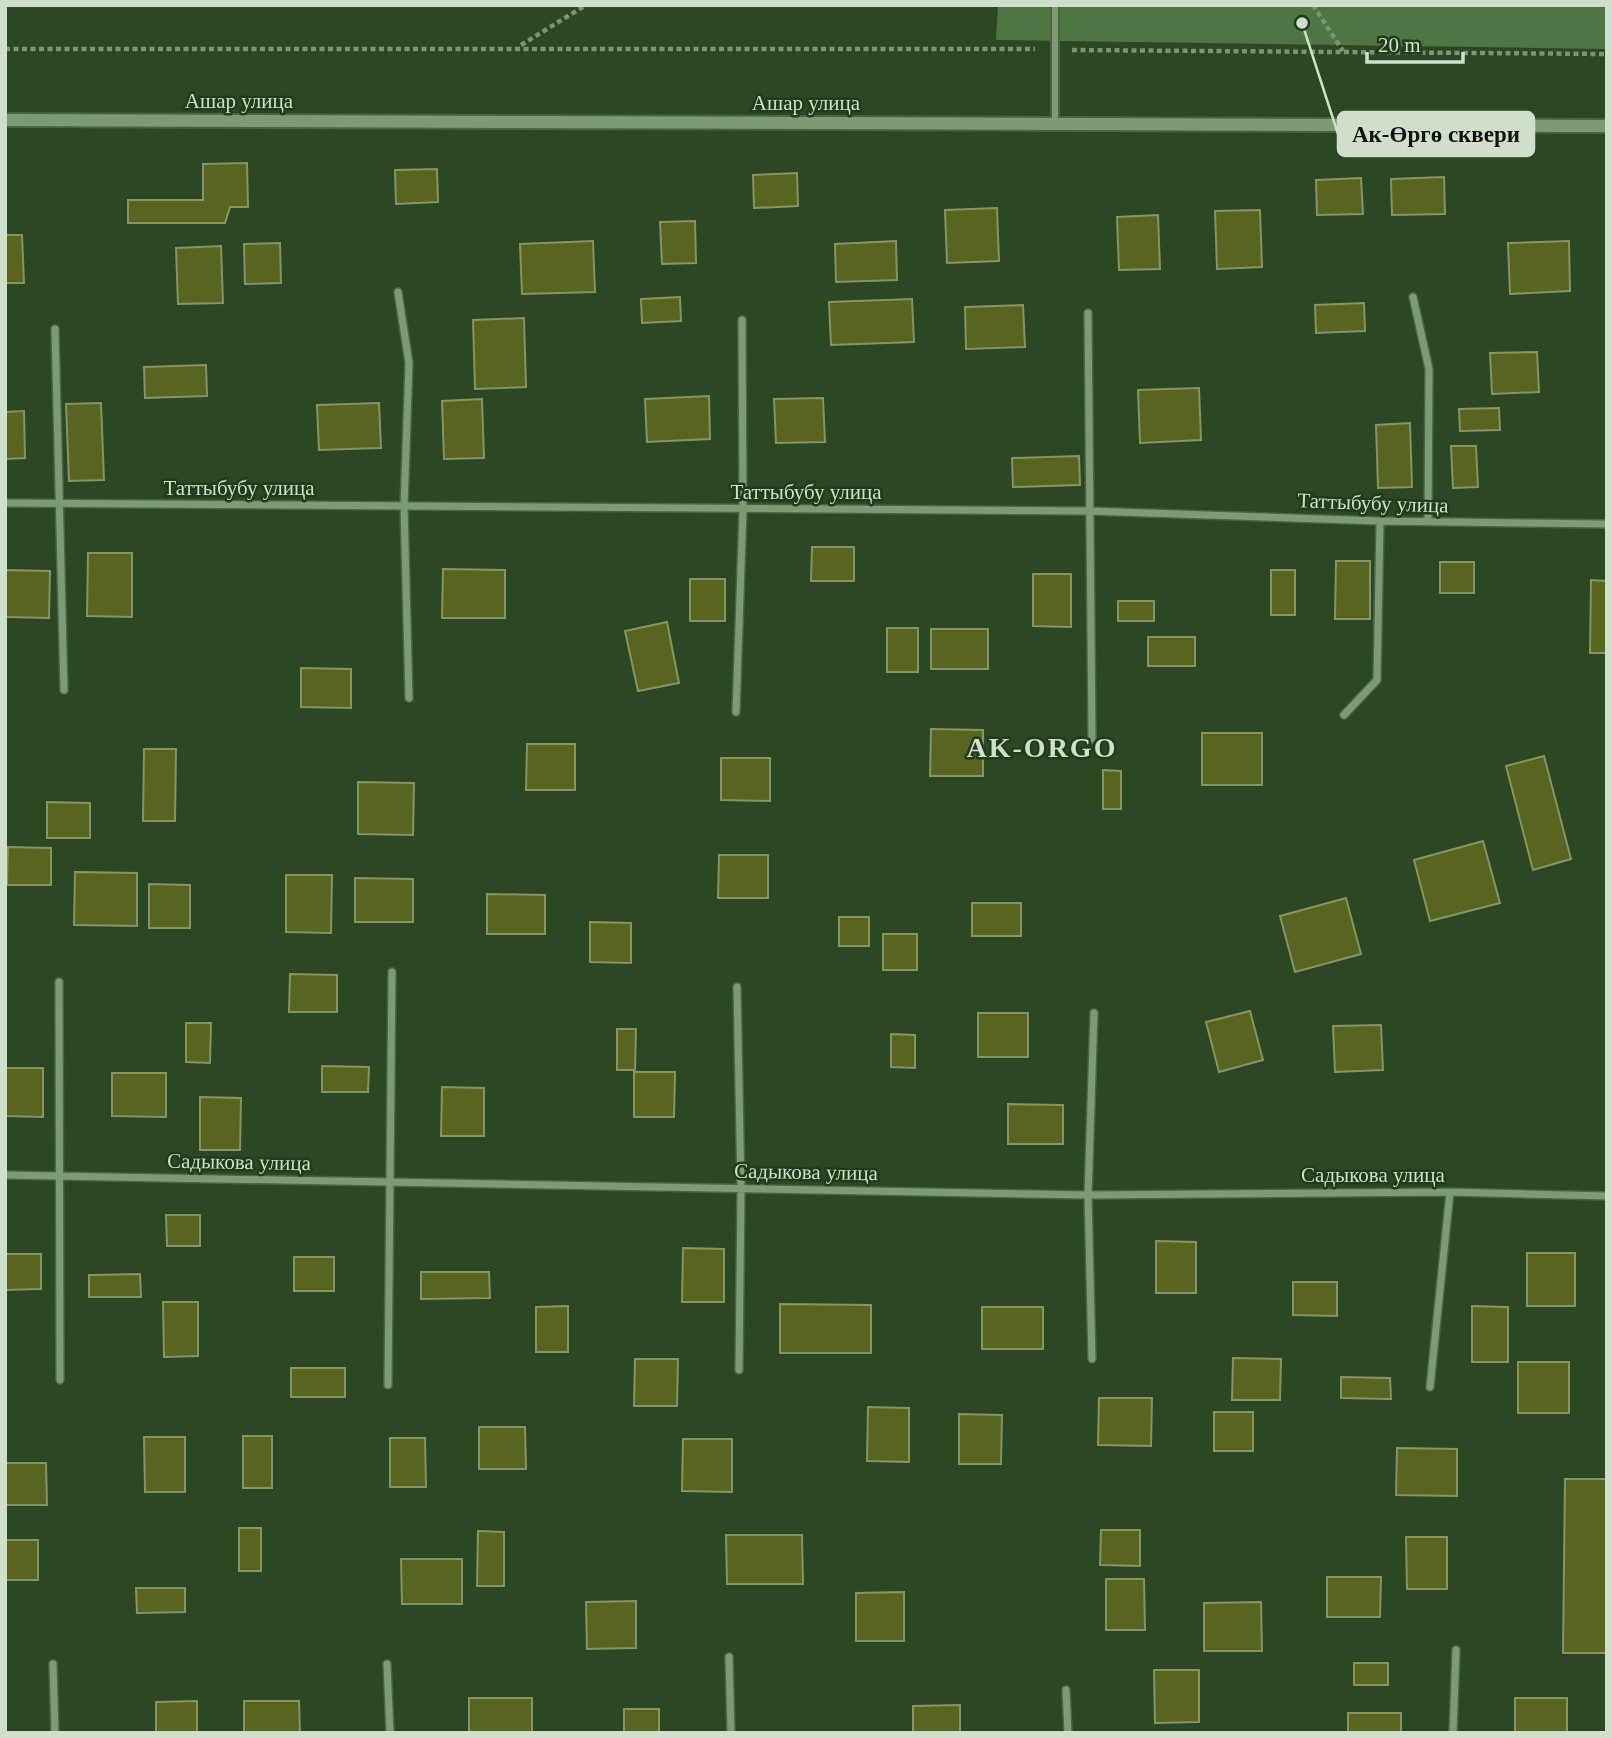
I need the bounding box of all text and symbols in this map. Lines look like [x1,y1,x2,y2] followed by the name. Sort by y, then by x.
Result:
[1367,21,1463,65] scale bar
[1378,33,1421,57] text: 20 m
[185,89,294,113] street label: Ашар улица
[752,91,861,115] street label: Ашар улица
[1338,112,1534,156] callout: Ак-Өргө сквери
[1352,122,1520,147] text: Ак-Өргө сквери
[163,476,315,500] street label: Таттыбубу улица
[730,480,882,504] street label: Таттыбубу улица
[1297,488,1450,518] street label: Таттыбубу улица
[967,732,1117,763] district label: AK-ORGO
[167,1149,312,1175] street label: Садыкова улица
[734,1159,879,1185] street label: Садыкова улица
[1301,1163,1446,1187] street label: Садыкова улица

